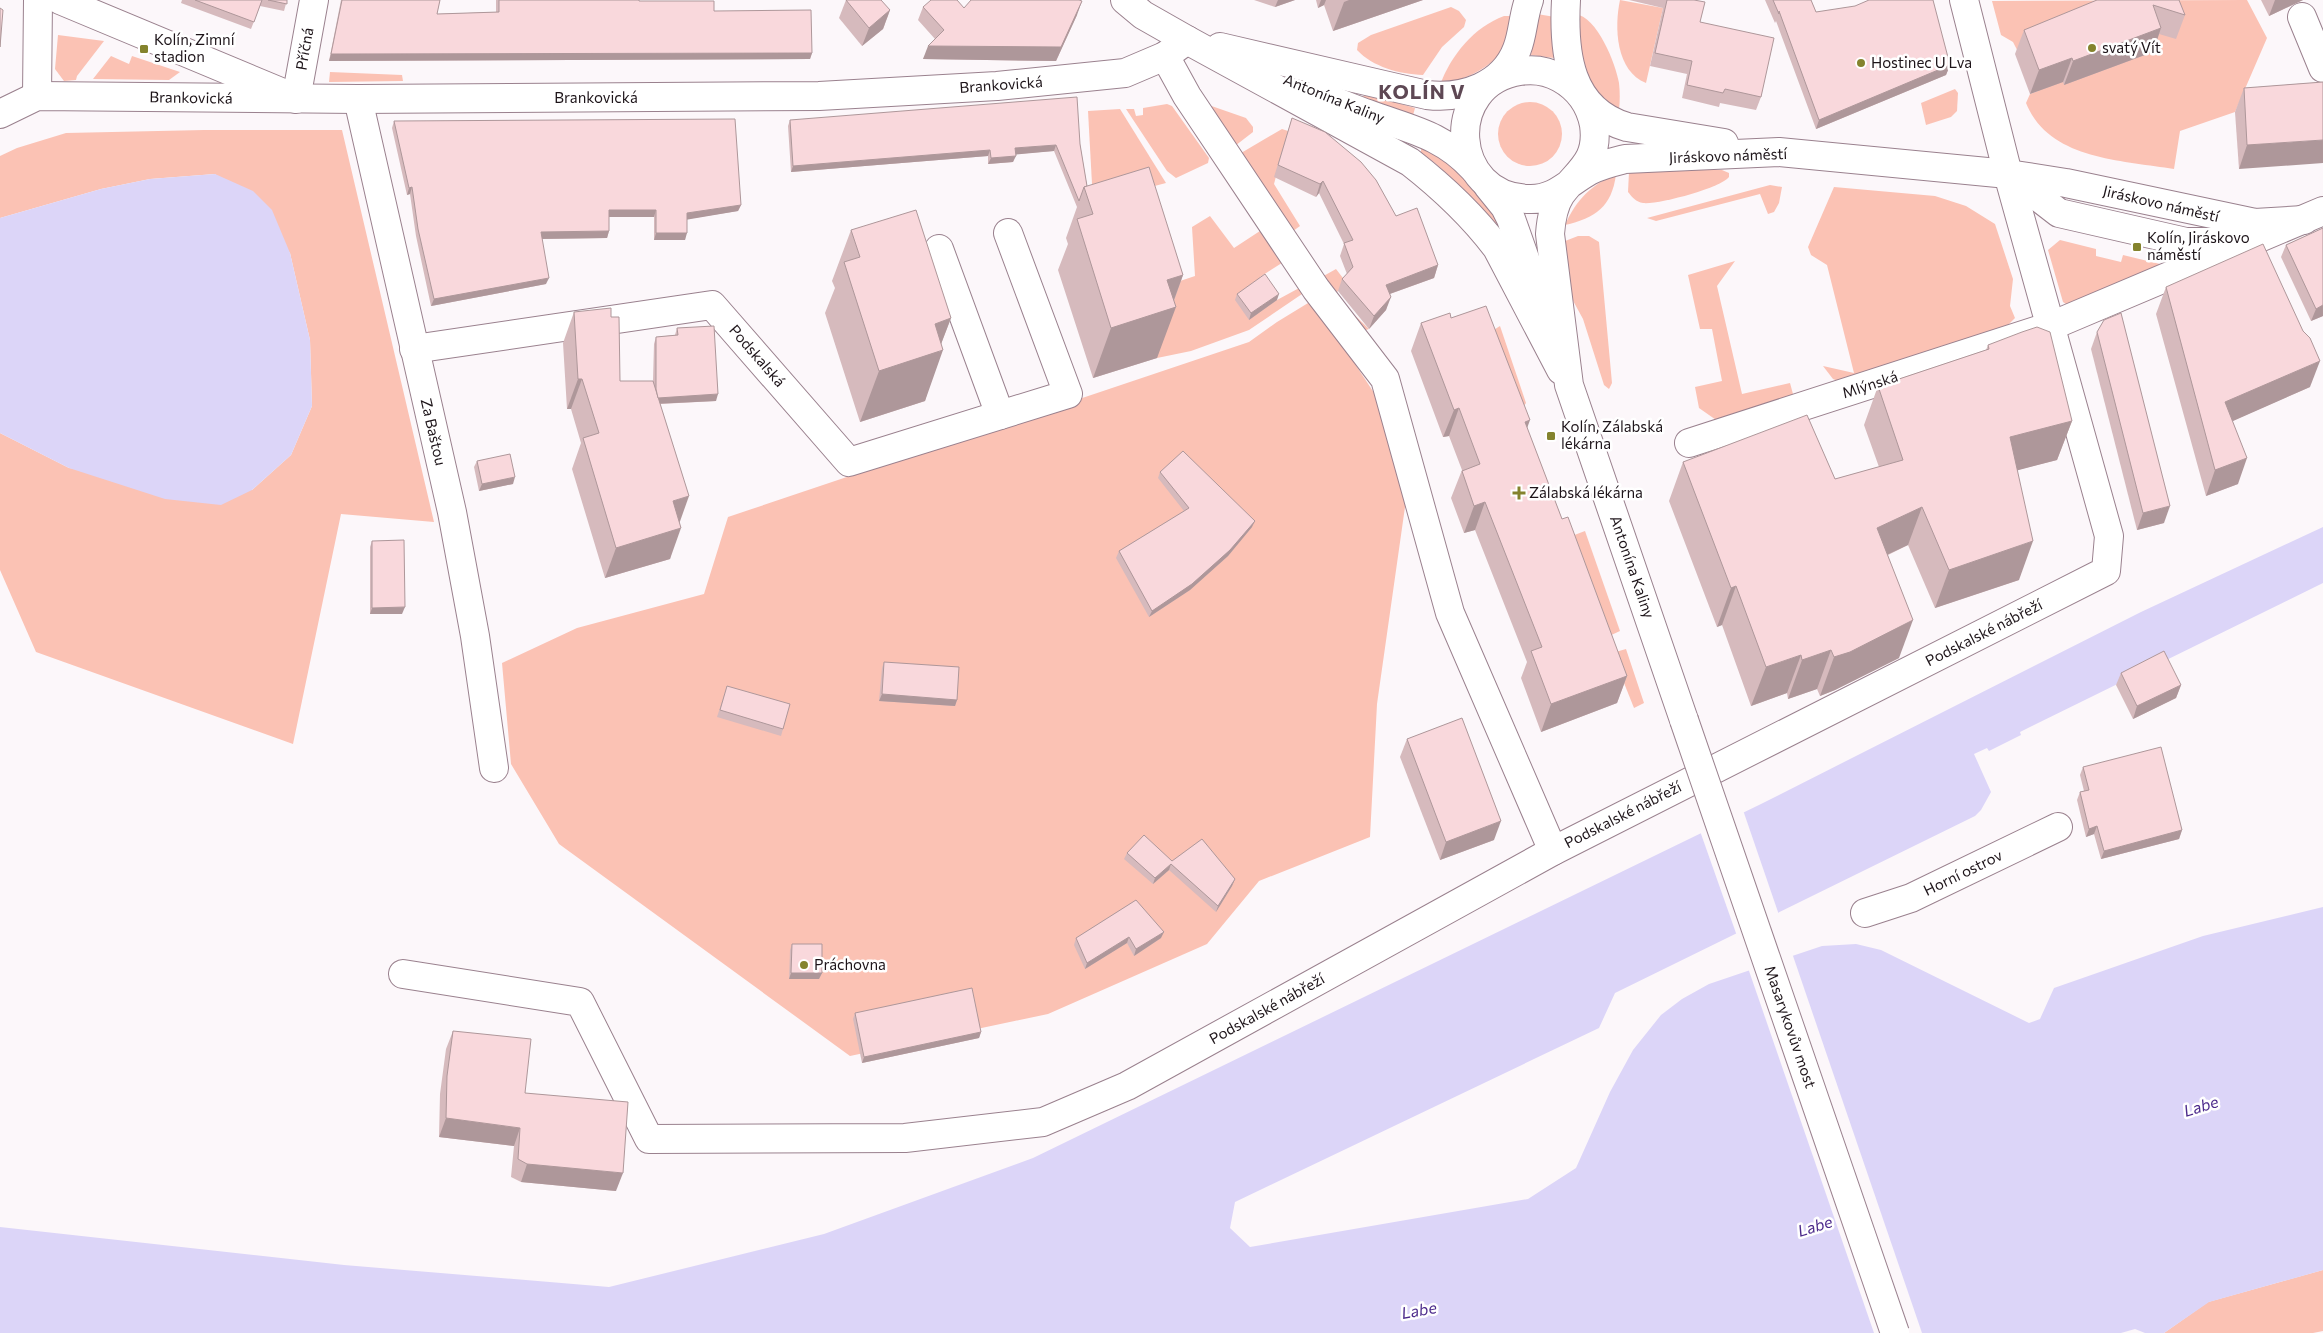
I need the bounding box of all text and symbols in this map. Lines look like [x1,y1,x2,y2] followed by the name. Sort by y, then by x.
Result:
[291,26,317,72] street label: Příčná
[154,30,236,65] place label: Kolín, Zimní stadion
[2102,38,2161,56] place label: svatý Vít
[2086,42,2098,54] marker: svatý Vít
[138,43,150,55] marker: Kolín, Zimní stadion
[1871,53,1972,71] place label: Hostinec U Lva
[1855,57,1867,69] marker: Hostinec U Lva
[1281,70,1388,127] street label: Antonína Kaliny
[959,72,1043,96] street label: Brankovická
[1378,79,1466,103] district label: KOLÍN V
[149,87,233,107] street label: Brankovická
[554,88,638,106] street label: Brankovická
[1668,144,1789,166] street label: Jiráskovo náměstí
[2101,181,2222,225] street label: Jiráskovo náměstí
[2147,228,2250,263] place label: Kolín, Jiráskovo náměstí
[2131,241,2143,253] marker: Kolín, Jiráskovo náměstí
[726,321,790,390] street label: Podskalská
[1840,367,1900,401] street label: Mlýnská
[418,396,450,467] street label: Za Baštou
[1561,417,1663,452] place label: Kolín, Zálabská lékárna
[1545,430,1557,442] marker: Kolín, Zálabská lékárna
[1529,483,1643,501] place label: Zálabská lékárna
[1513,487,1525,499] marker: Zálabská lékárna
[1607,513,1659,621] street label: Antonína Kaliny
[1922,594,2046,669] street label: Podskalské nábřeží
[1561,776,1685,851] street label: Podskalské nábřeží
[1920,845,2005,899] street label: Horní ostrov
[814,955,886,973] place label: Práchovna
[798,959,810,971] marker: Práchovna
[1762,963,1820,1090] street label: Masarykovův most
[1206,968,1328,1047] street label: Podskalské nábřeží
[2181,1091,2221,1120] water label: Labe
[1795,1211,1835,1240] water label: Labe
[1400,1297,1439,1322] water label: Labe

